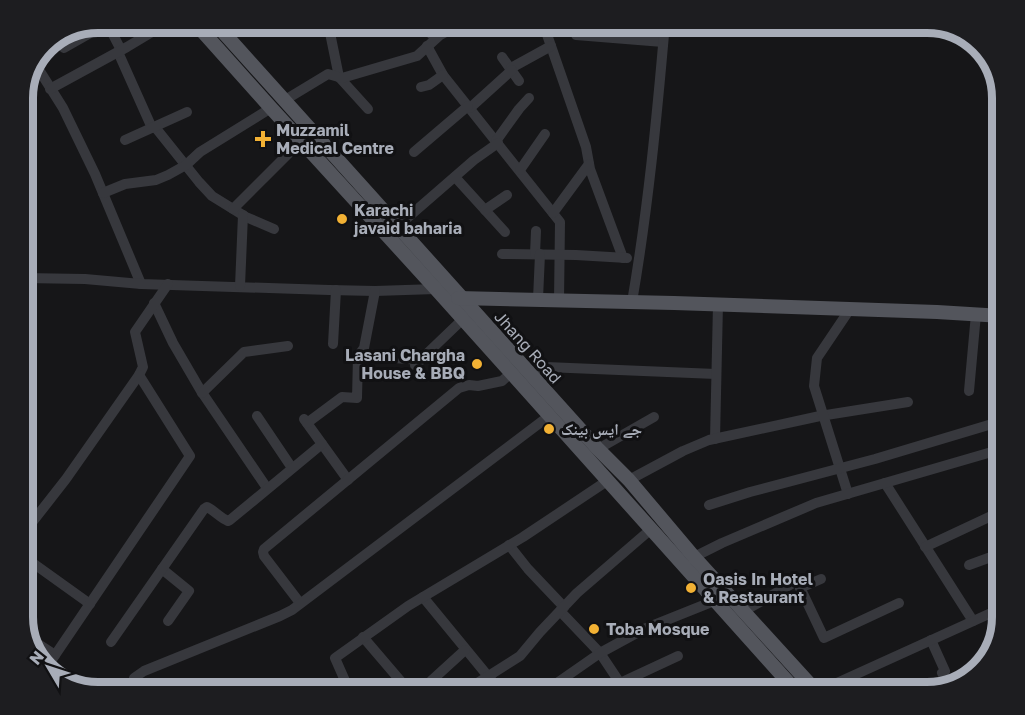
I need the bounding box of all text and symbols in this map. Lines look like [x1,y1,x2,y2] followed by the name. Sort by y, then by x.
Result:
[276,120,394,158] place label: Muzzamil Medical Centre
[254,130,272,148] marker: Muzzamil Medical Centre
[353,200,462,238] place label: Karachi javaid baharia
[335,212,349,226] marker: Karachi javaid baharia
[490,307,566,387] street label: Jhang Road
[345,345,465,383] place label: Lasani Chargha House & BBQ
[470,357,484,371] marker: Lasani Chargha House & BBQ
[561,419,642,439] place label: جے ایس بینک
[542,422,556,436] marker: جے ایس بینک
[703,569,814,607] place label: Oasis In Hotel & Restaurant
[684,581,698,595] marker: Oasis In Hotel & Restaurant
[606,619,709,639] place label: Toba Mosque
[587,622,601,636] marker: Toba Mosque
[18,637,78,697] north arrow
[25,647,48,669] text: N

